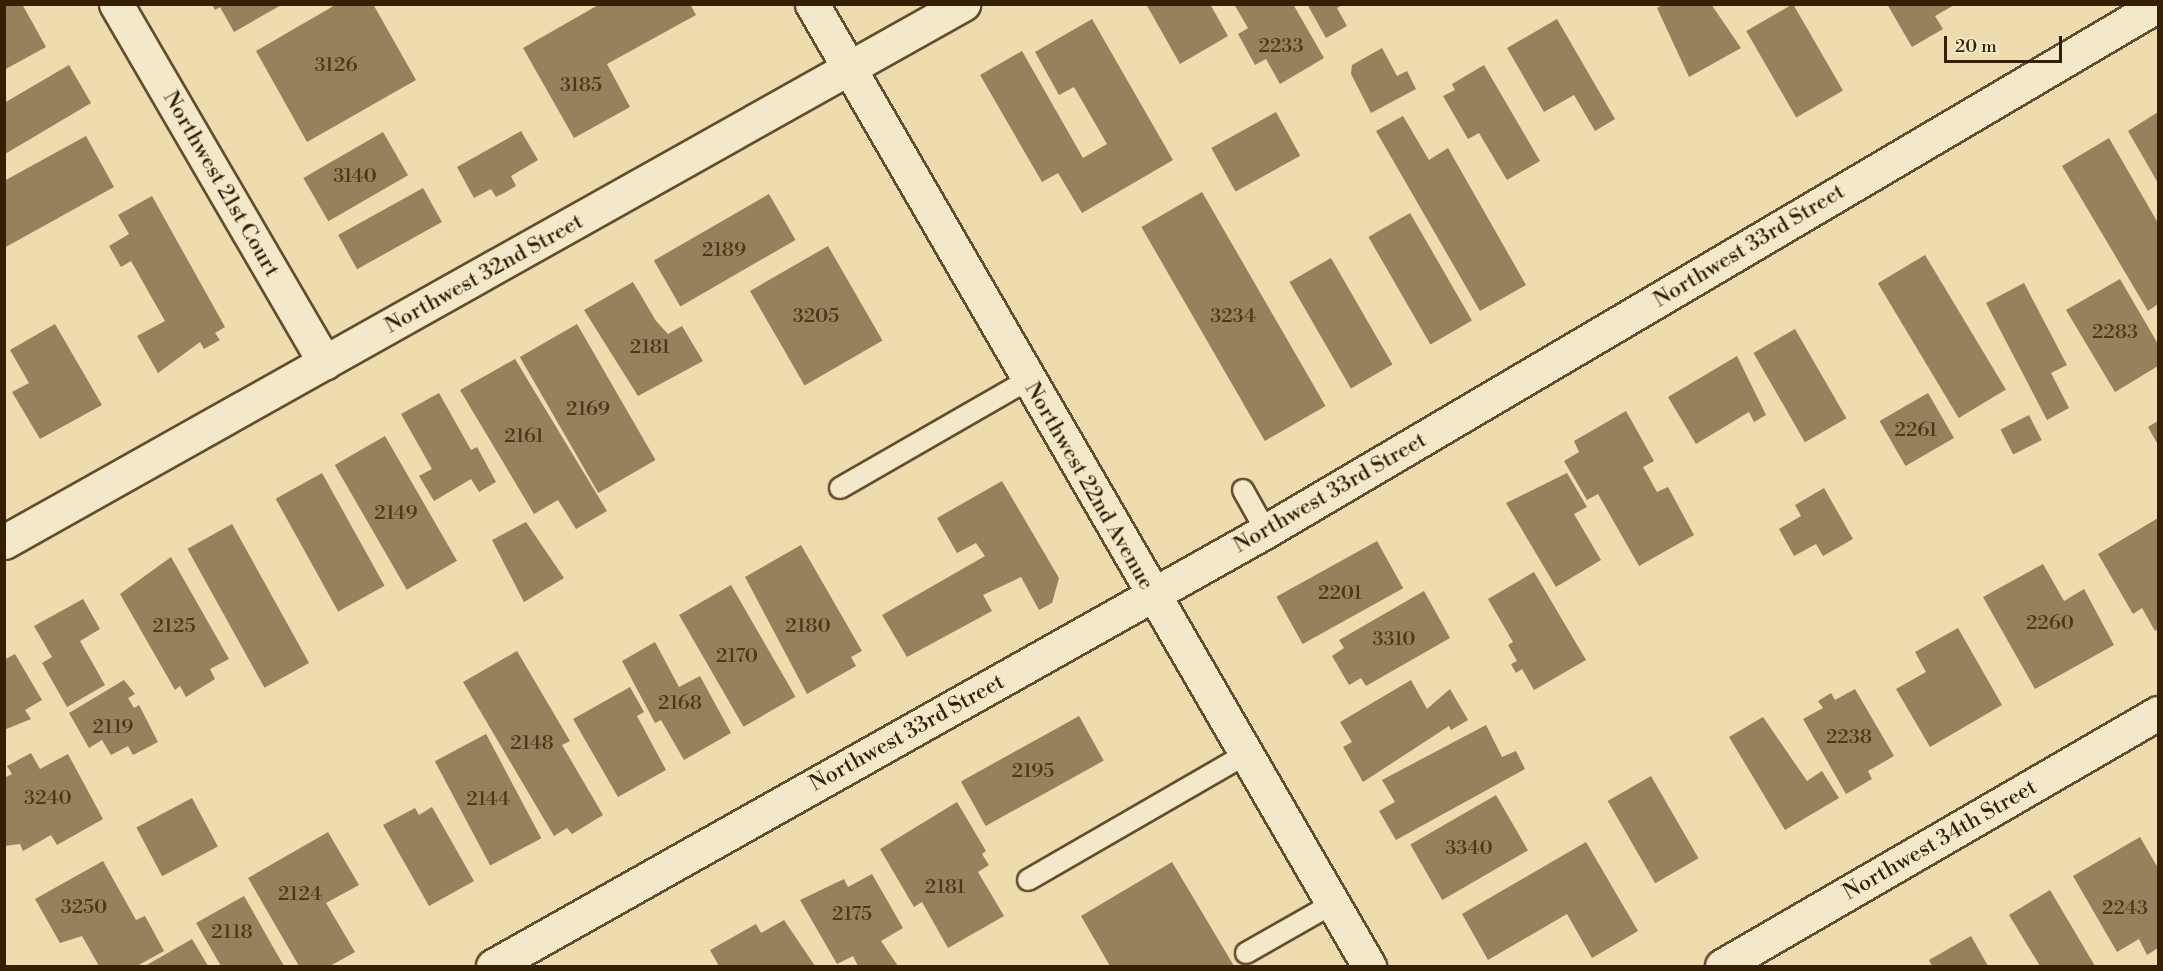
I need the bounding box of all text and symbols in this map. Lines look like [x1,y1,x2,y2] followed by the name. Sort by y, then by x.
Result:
[1947,24,2066,62] scale bar
[1259,34,1303,58] house number: 2233
[1955,35,1997,58] text: 20 m
[314,53,358,77] house number: 3126
[560,73,602,97] house number: 3185
[157,86,285,282] street label: Northwest 21st Court
[333,164,377,188] house number: 3140
[1649,178,1849,314] street label: Northwest 33rd Street
[380,209,588,339] street label: Northwest 32nd Street
[702,238,746,262] house number: 2189
[793,304,839,328] house number: 3205
[1210,304,1256,328] house number: 3234
[2092,320,2138,344] house number: 2283
[630,335,670,359] house number: 2181
[1019,377,1159,595] street label: Northwest 22nd Avenue
[566,397,610,421] house number: 2169
[1895,418,1937,442] house number: 2261
[504,424,544,448] house number: 2161
[1229,427,1431,559] street label: Northwest 33rd Street
[374,501,418,525] house number: 2149
[1318,581,1362,605] house number: 2201
[2026,611,2074,635] house number: 2260
[152,614,196,638] house number: 2125
[785,614,831,638] house number: 2180
[1373,627,1415,651] house number: 3310
[716,644,758,668] house number: 2170
[805,669,1009,797] street label: Northwest 33rd Street
[658,691,702,715] house number: 2168
[93,715,133,739] house number: 2119
[1826,725,1872,749] house number: 2238
[510,731,554,755] house number: 2148
[1012,759,1054,783] house number: 2195
[1839,774,2041,906] street label: Northwest 34th Street
[24,786,72,810] house number: 3240
[466,787,510,811] house number: 2144
[1445,836,1493,860] house number: 3340
[925,875,965,899] house number: 2181
[278,882,322,906] house number: 2124
[61,895,107,919] house number: 3250
[2102,896,2148,920] house number: 2243
[832,902,872,926] house number: 2175
[211,920,253,944] house number: 2118

